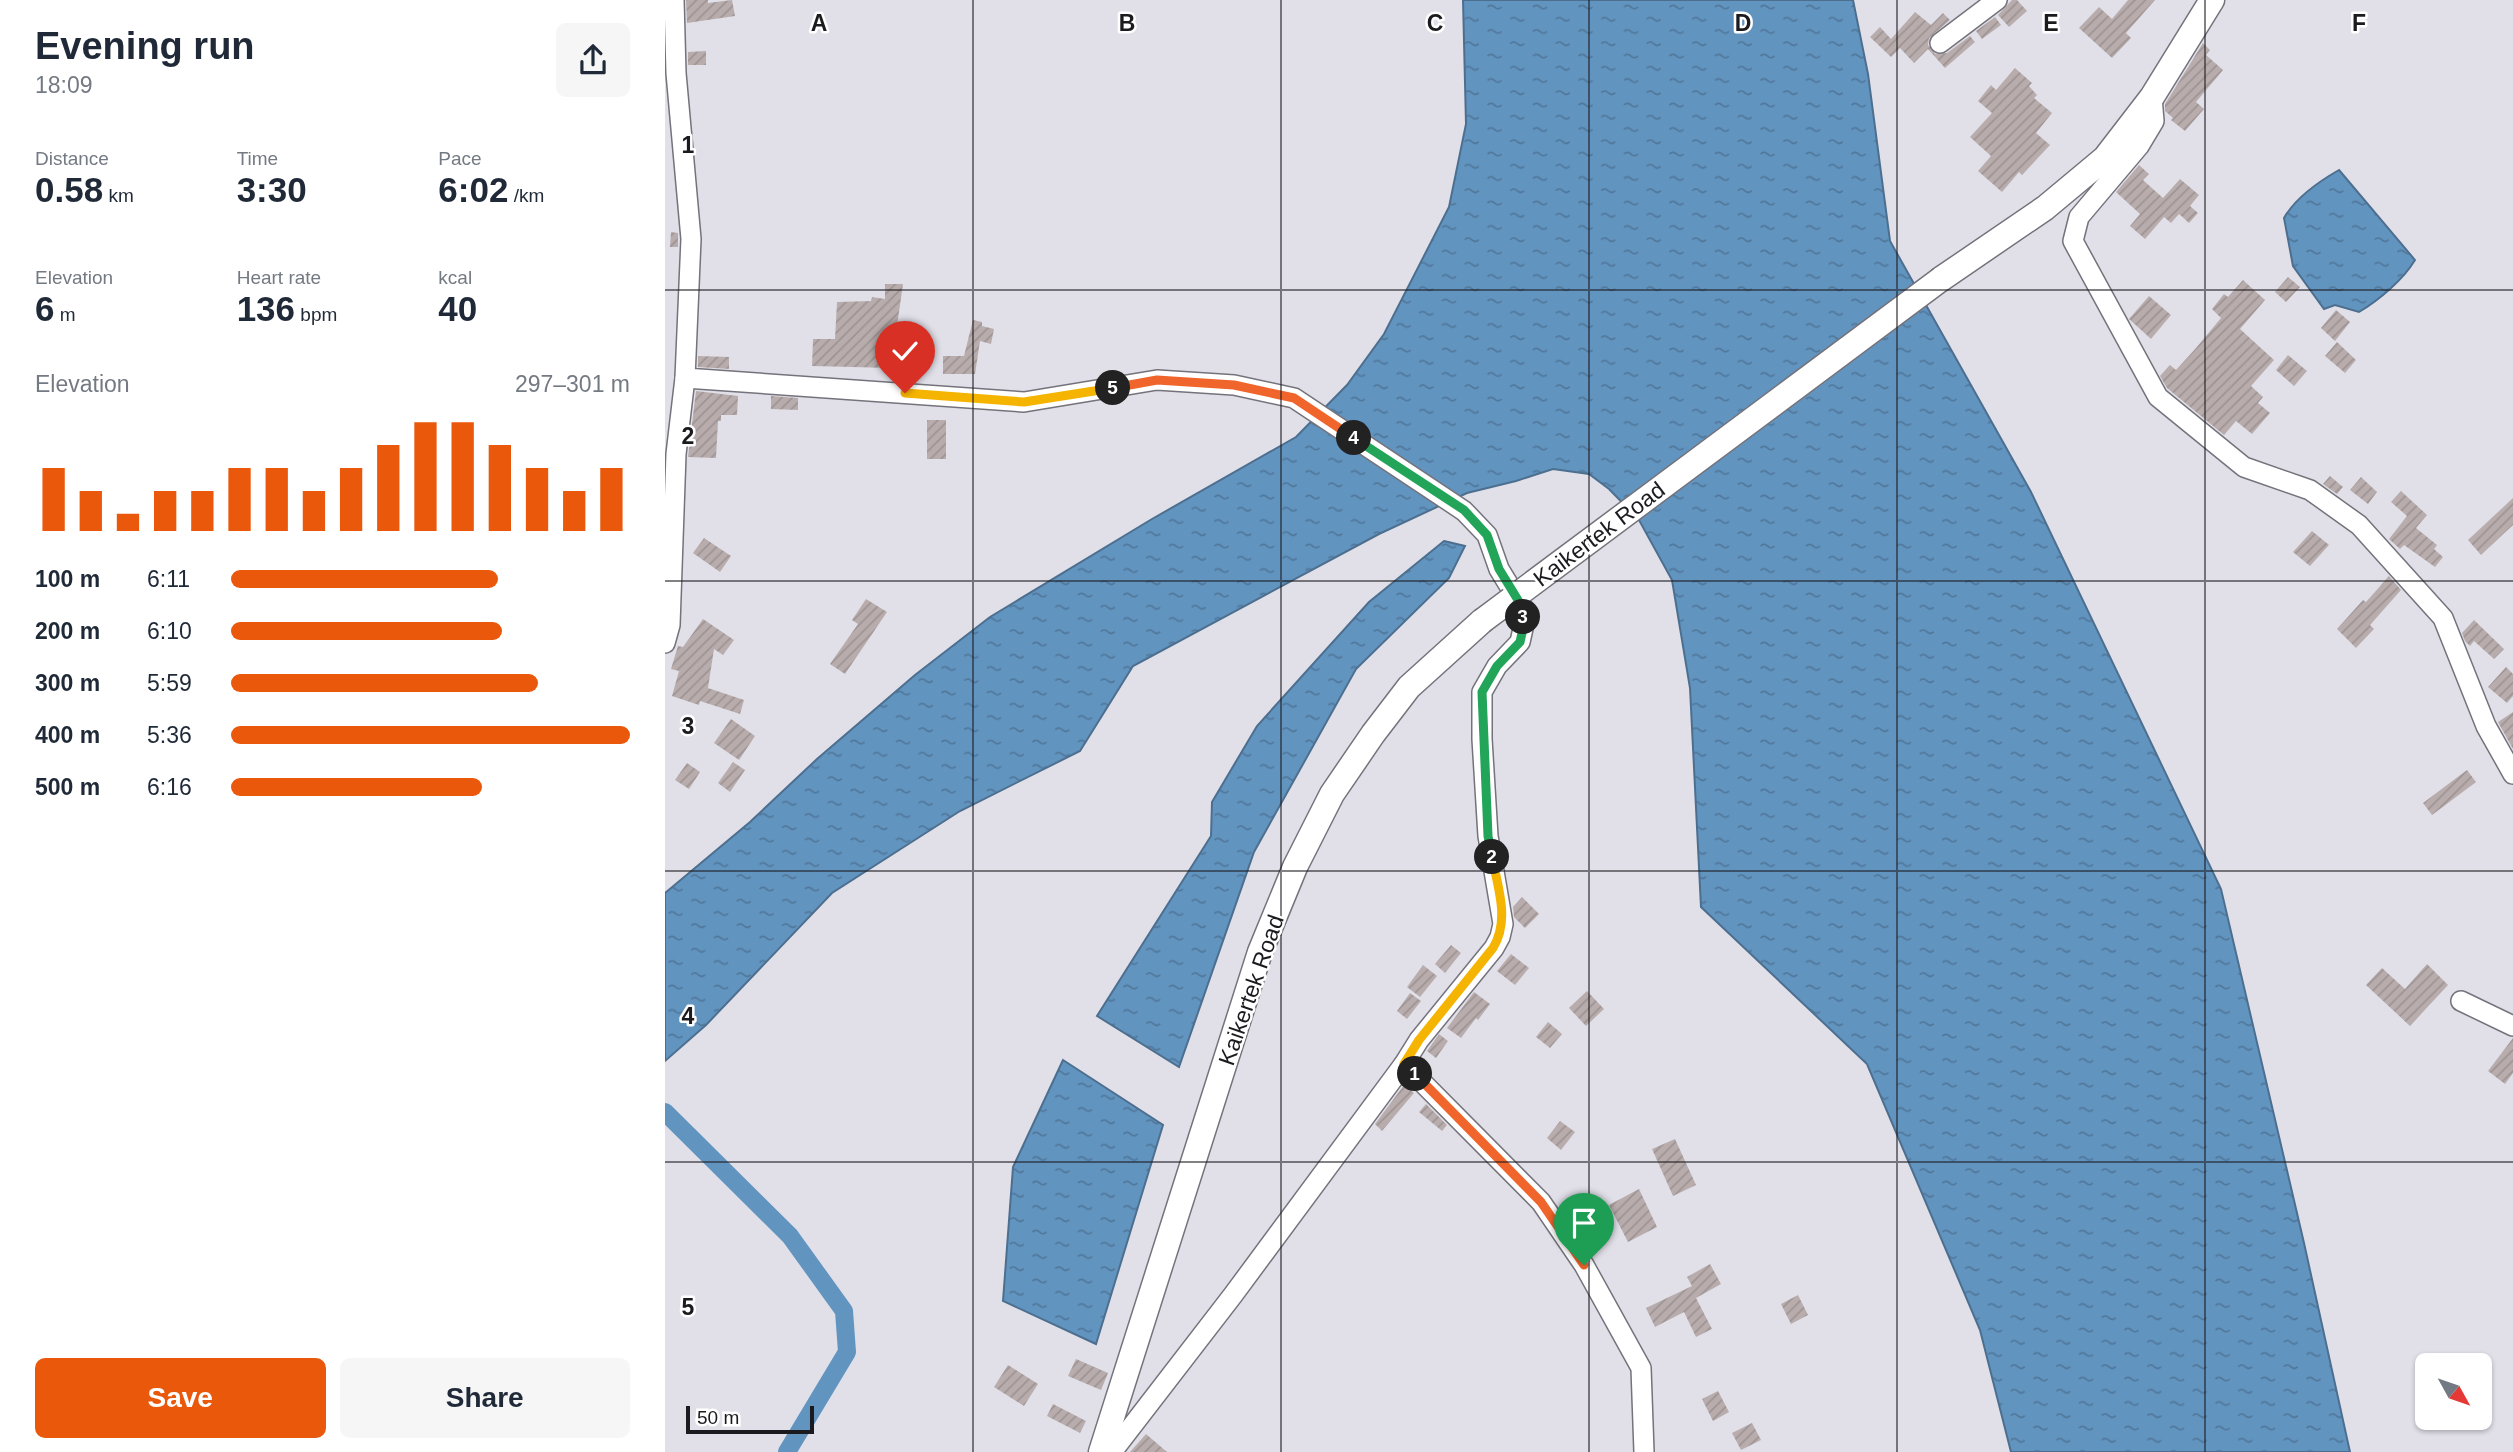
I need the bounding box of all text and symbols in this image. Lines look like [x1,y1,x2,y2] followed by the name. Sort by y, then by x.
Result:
[811,10,827,36] text: A
[1119,10,1135,36] text: B
[1427,10,1443,36] text: C
[1735,10,1751,36] text: D
[2043,10,2059,36] text: E
[2352,10,2366,36] text: F
[556,23,630,97] button: share
[35,25,255,67] text: Evening run
[35,72,93,98] text: 18:09
[682,132,695,158] text: 1
[35,148,109,169] text: Distance
[237,148,278,169] text: Time
[438,148,482,169] text: Pace
[35,170,103,209] text: 0.58
[237,170,307,209] text: 3:30
[438,170,508,209] text: 6:02
[103,185,134,206] text: km
[508,185,544,206] text: /km
[35,267,113,288] text: Elevation
[237,267,321,288] text: Heart rate
[438,267,472,288] text: kcal
[35,289,54,328] text: 6
[237,289,295,328] text: 136
[438,289,477,328] text: 40
[54,304,76,325] text: m
[295,304,337,325] text: bpm
[875,321,935,393] pin
[886,332,924,370] icon: check
[1095,370,1131,406] pin: 5
[35,371,130,397] text: Elevation
[515,371,630,397] text: 297–301 m
[1107,377,1118,398] text: 5
[1337,420,1371,456] pin: 4
[682,423,694,449] text: 2
[1348,427,1359,448] text: 4
[1528,476,1670,592] street label: Kaikertek Road
[35,566,100,592] text: 100 m
[147,566,190,592] text: 6:11
[1505,600,1541,634] pin: 3
[1517,606,1528,627] text: 3
[35,618,100,644] text: 200 m
[147,618,192,644] text: 6:10
[35,670,100,696] text: 300 m
[147,670,192,696] text: 5:59
[682,713,694,739] text: 3
[35,722,100,748] text: 400 m
[147,722,192,748] text: 5:36
[35,774,100,800] text: 500 m
[147,774,192,800] text: 6:16
[1475,840,1509,874] pin: 2
[1486,846,1497,867] text: 2
[1213,911,1289,1069] street label: Kaikertek Road
[682,1003,695,1029] text: 4
[1397,1056,1433,1092] pin: 1
[1409,1063,1420,1084] text: 1
[1554,1193,1614,1265] pin
[1565,1204,1603,1242] icon: arrive
[682,1294,695,1320] text: 5
[2415,1353,2492,1430] north arrow
[2415,1353,2492,1430] map controls
[35,1358,326,1438] button: Save
[340,1358,630,1438] button: Share
[686,1403,814,1435] scale bar
[697,1407,739,1428] text: 50 m

